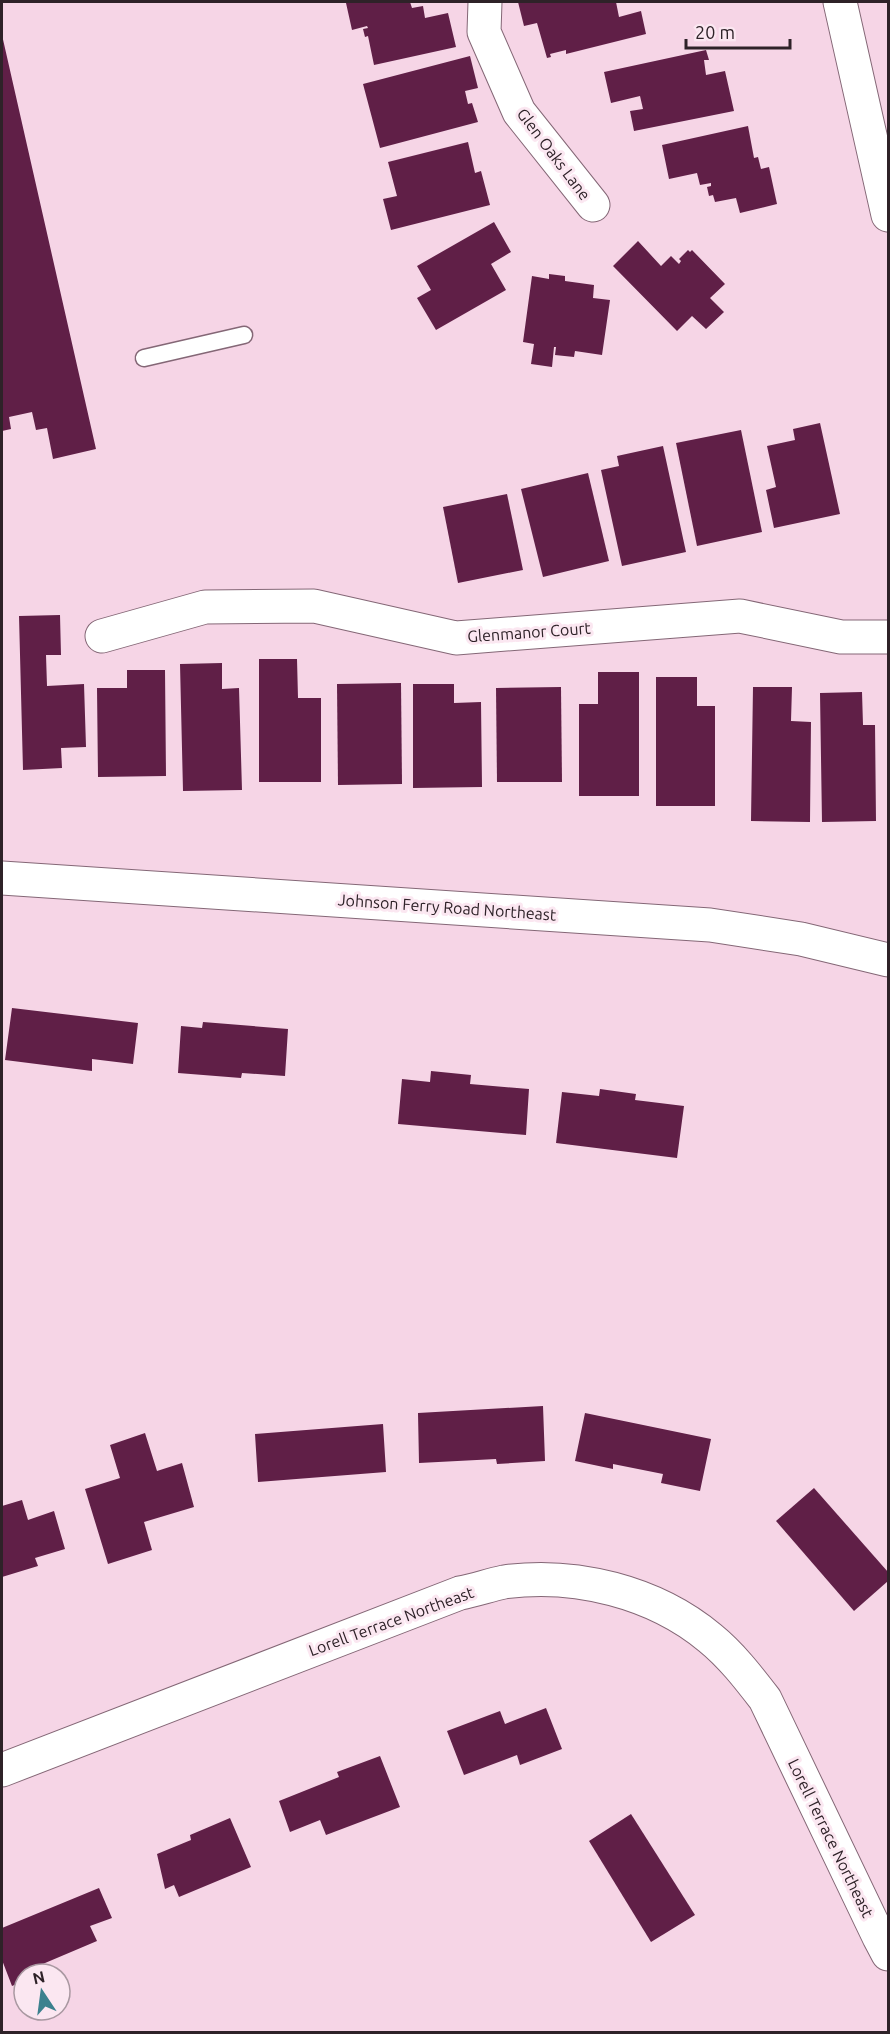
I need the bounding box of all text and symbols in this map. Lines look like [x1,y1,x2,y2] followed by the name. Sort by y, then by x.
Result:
[686,12,790,50] scale bar
[695,22,735,42] text: 20 m
[514,105,594,203] street label: Glen Oaks Lane
[467,619,592,645] street label: Glenmanor Court
[337,890,557,924] street label: Johnson Ferry Road Northeast
[306,1583,477,1659] street label: Lorell Terrace Northeast
[785,1756,878,1921] street label: Lorell Terrace Northeast
[12,1962,72,2022] north arrow
[31,1967,46,1987] text: N

